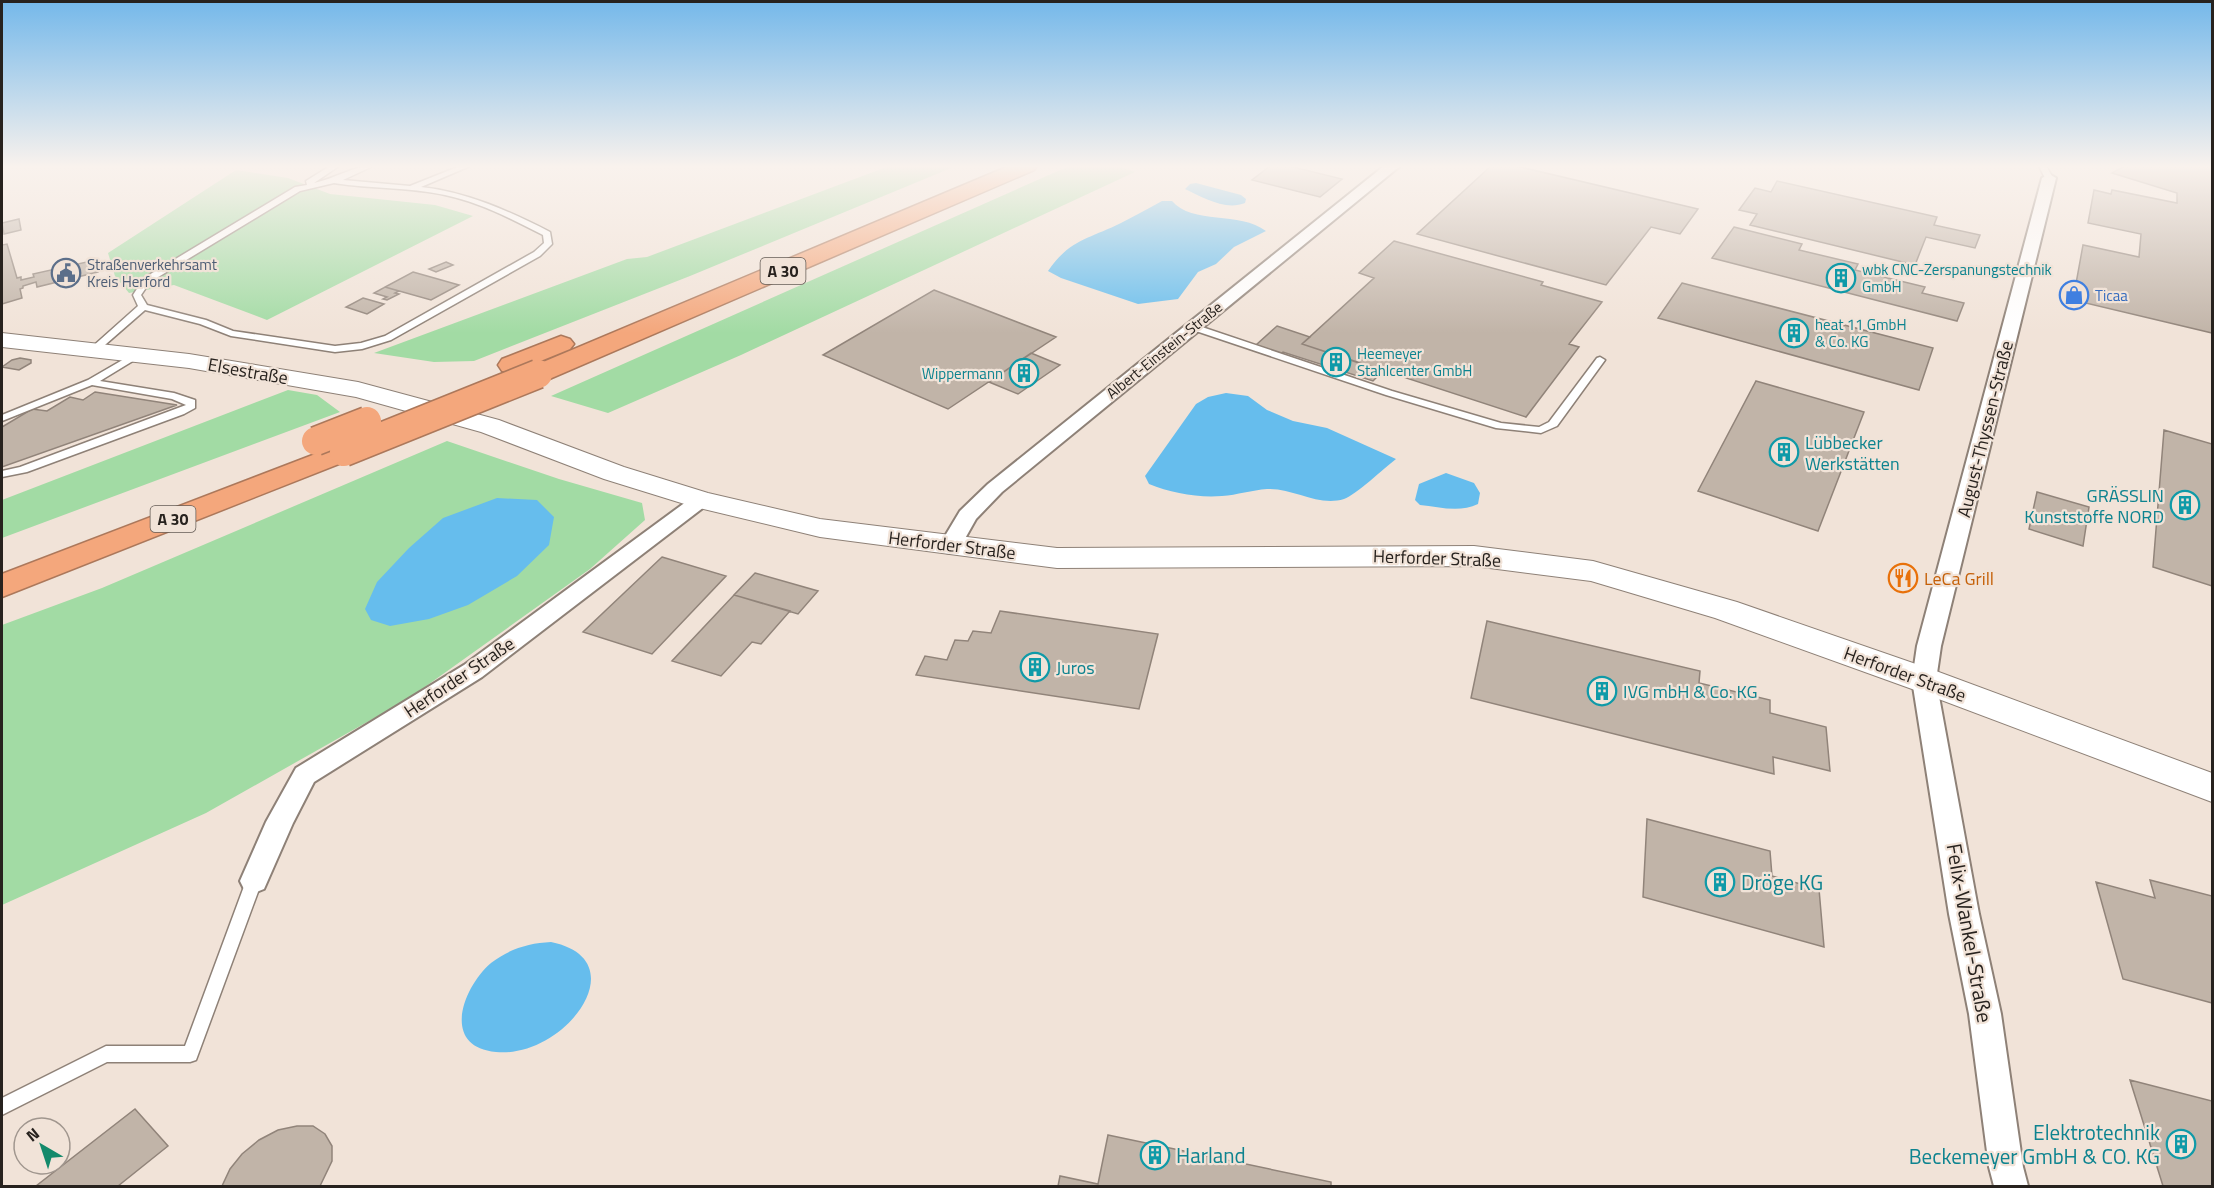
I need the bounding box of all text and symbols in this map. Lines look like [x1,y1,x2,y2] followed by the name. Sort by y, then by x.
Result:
[87,253,218,293] place label: Straßenverkehrsamt Kreis Herford
[50,257,82,289] public building icon: Straßenverkehrsamt Kreis Herford
[760,258,806,284] road number: A 30
[1862,258,2052,298] place label: wbk CNC-Zerspanungstechnik GmbH
[1825,262,1857,294] building icon: wbk CNC-Zerspanungstechnik GmbH
[2058,279,2090,311] shop icon: Ticaa
[2095,284,2128,307] place label: Ticaa
[1101,296,1227,404] street label: Albert-Einstein-Straße
[1815,313,1907,353] place label: heat 11 GmbH & Co. KG
[1778,317,1810,349] building icon: heat 11 GmbH & Co. KG
[1950,338,2020,520] street label: August-Thyssen-Straße
[1357,342,1472,382] place label: Heemeyer Stahlcenter GmbH
[1320,346,1352,378] building icon: Heemeyer Stahlcenter GmbH
[206,351,290,391] street label: Elsestraße
[1008,357,1040,389] building icon: Wippermann
[922,362,1003,385] place label: Wippermann
[1805,429,1900,477] place label: Lübbecker Werkstätten
[1768,436,1800,468] building icon: Lübbecker Werkstätten
[2024,482,2164,530] place label: GRÄSSLIN Kunststoffe NORD
[2169,489,2201,521] building icon: GRÄSSLIN Kunststoffe NORD
[150,506,195,532] road number: A 30
[887,524,1017,566] street label: Herforder Straße
[1373,542,1501,574] street label: Herforder Straße
[1887,562,1919,594] restaurant icon: LeCa Grill
[1924,565,1994,592] place label: LeCa Grill
[398,630,520,724] street label: Herforder Straße
[1840,639,1970,709] street label: Herforder Straße
[1019,651,1051,683] building icon: Juros
[1056,654,1095,681] place label: Juros
[1586,675,1618,707] building icon: IVG mbH & Co. KG
[1623,678,1758,705] place label: IVG mbH & Co. KG
[1938,841,2002,1025] street label: Felix-Wankel-Straße
[1704,866,1736,898] building icon: Dröge KG
[1741,866,1823,898] place label: Dröge KG
[12,1116,72,1176] north arrow
[1909,1116,2160,1172] place label: Elektrotechnik Beckemeyer GmbH & CO. KG
[21,1122,44,1147] text: N
[2165,1128,2197,1160] building icon: Elektrotechnik Beckemeyer GmbH & CO. KG
[1139,1139,1171,1171] building icon: Harland
[1176,1139,1246,1171] place label: Harland

